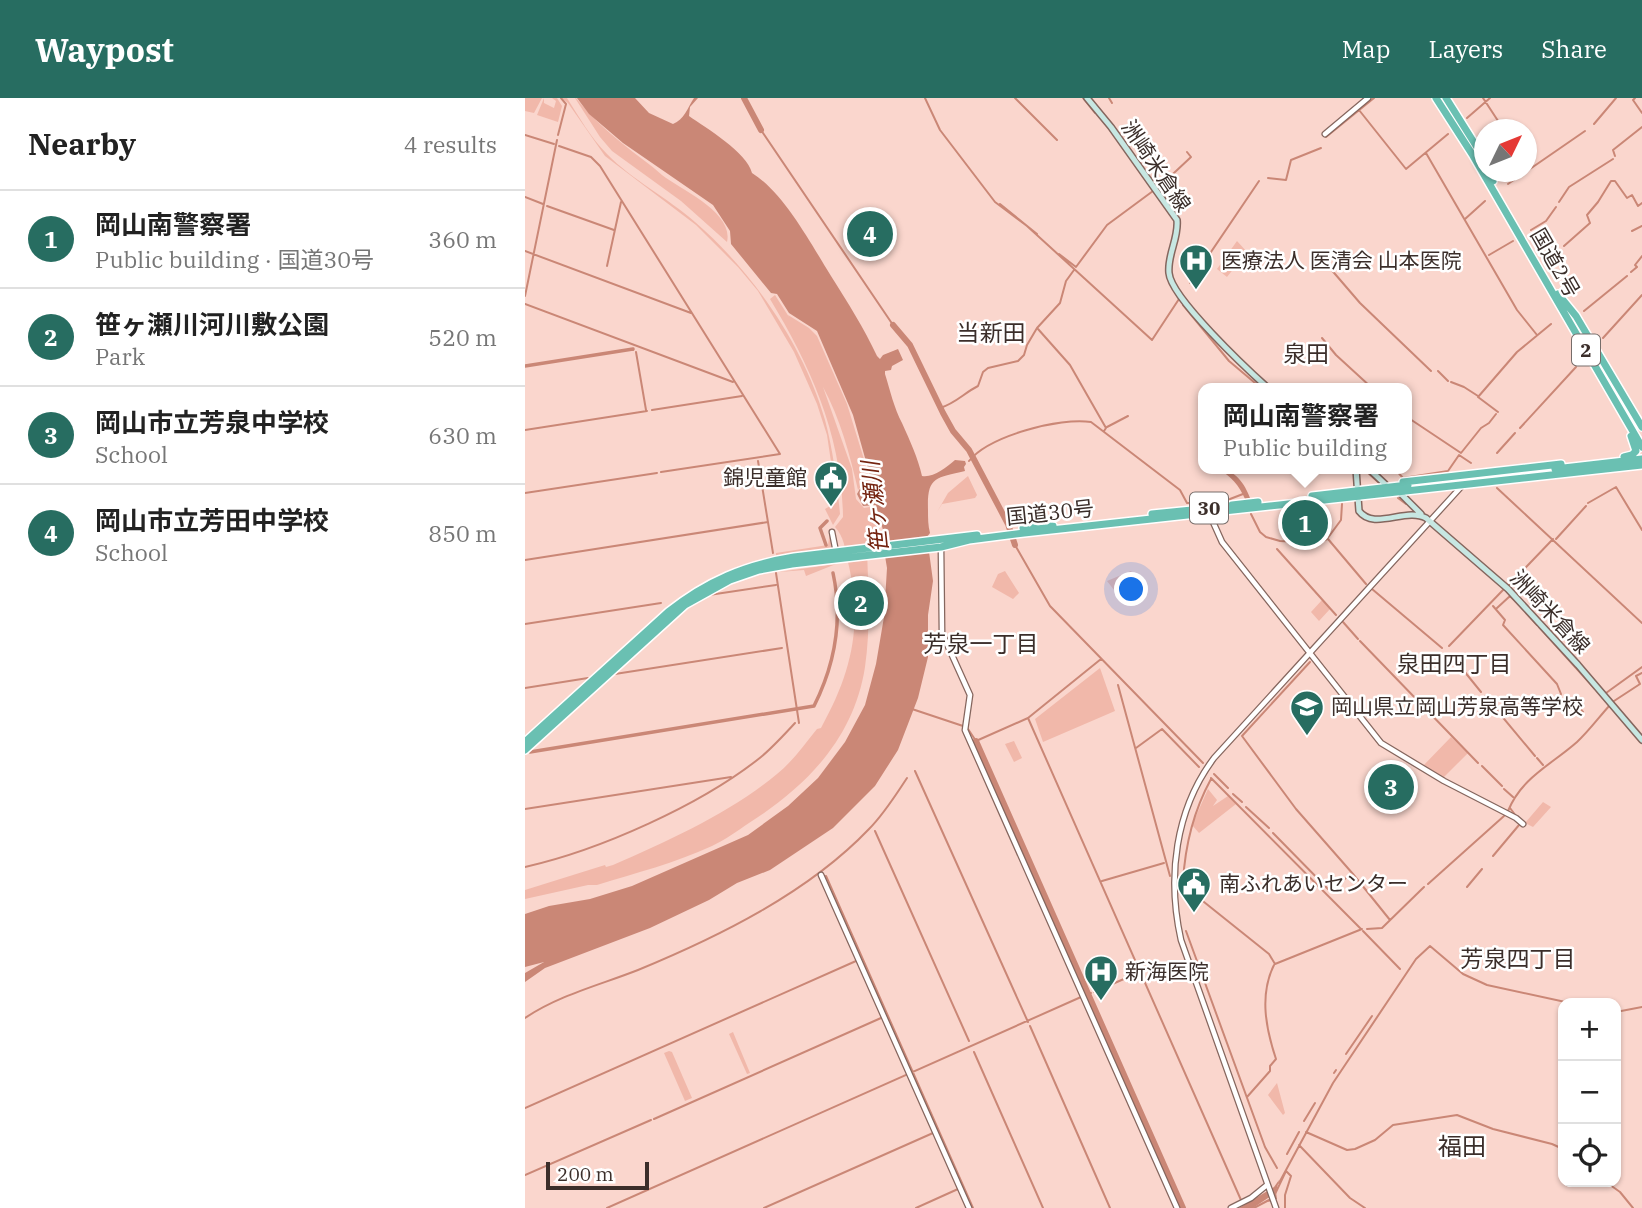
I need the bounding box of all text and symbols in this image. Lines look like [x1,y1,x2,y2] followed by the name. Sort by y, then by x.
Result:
[35,28,174,71] text: Waypost
[1342,33,1390,65] text: Map
[1428,33,1503,65] text: Layers
[1541,33,1607,65] text: Share
[1116,114,1198,217] street label: 洲崎米倉線
[1474,119,1537,182] north arrow
[28,124,136,163] text: Nearby
[404,129,497,159] text: 4 results
[95,207,251,241] text: 岡山南警察署
[847,208,893,260] pin: 4
[1525,223,1587,302] street label: 国道2号
[44,224,58,254] text: 1
[428,224,497,254] text: 360 m
[1177,242,1215,291] hospital icon: 医療法人 医清会 山本医院
[95,244,374,274] text: Public building · 国道30号
[1221,246,1462,274] place label: 医療法人 医清会 山本医院
[95,307,329,341] text: 笹ヶ瀬川河川敷公園
[957,317,1026,347] district label: 当新田
[44,322,58,352] text: 2
[428,322,497,352] text: 520 m
[1572,334,1600,366] road number: 2
[1283,338,1329,368] district label: 泉田
[95,341,145,371] text: Park
[1198,383,1412,474] popup
[1223,398,1379,432] text: 岡山南警察署
[95,405,329,439] text: 岡山市立芳泉中学校
[44,420,58,450] text: 3
[428,420,497,450] text: 630 m
[1223,432,1387,462] text: Public building
[95,439,168,469] text: School
[854,457,894,554] water label: 笹ヶ瀬川
[812,459,850,508] public building icon: 錦児童館
[723,463,807,491] place label: 錦児童館
[1190,492,1228,524] road number: 30
[1005,493,1095,531] street label: 国道30号
[1282,497,1328,549] pin: 1
[95,503,329,537] text: 岡山市立芳田中学校
[44,518,58,548] text: 4
[428,518,497,548] text: 850 m
[95,537,168,567] text: School
[1505,563,1597,659] street label: 洲崎米倉線
[1114,572,1148,606] your location
[838,577,884,629] pin: 2
[924,628,1039,658] district label: 芳泉一丁目
[1397,648,1512,678] district label: 泉田四丁目
[1288,688,1326,737] school or university icon: 岡山県立岡山芳泉高等学校
[1331,692,1583,720] place label: 岡山県立岡山芳泉高等学校
[1368,761,1414,813] pin: 3
[1175,865,1213,914] public building icon: 南ふれあいセンター
[1219,869,1408,897] place label: 南ふれあいセンター
[1461,943,1576,973] district label: 芳泉四丁目
[1082,953,1120,1002] hospital icon: 新海医院
[1125,957,1209,985] place label: 新海医院
[1558,998,1621,1187] map controls
[1558,998,1621,1061] button: +
[1558,1061,1621,1124] button: −
[1558,1124,1621,1187] button: locate
[1438,1130,1486,1162] district label: 福田
[546,1159,649,1191] scale bar
[557,1162,614,1186] text: 200 m

